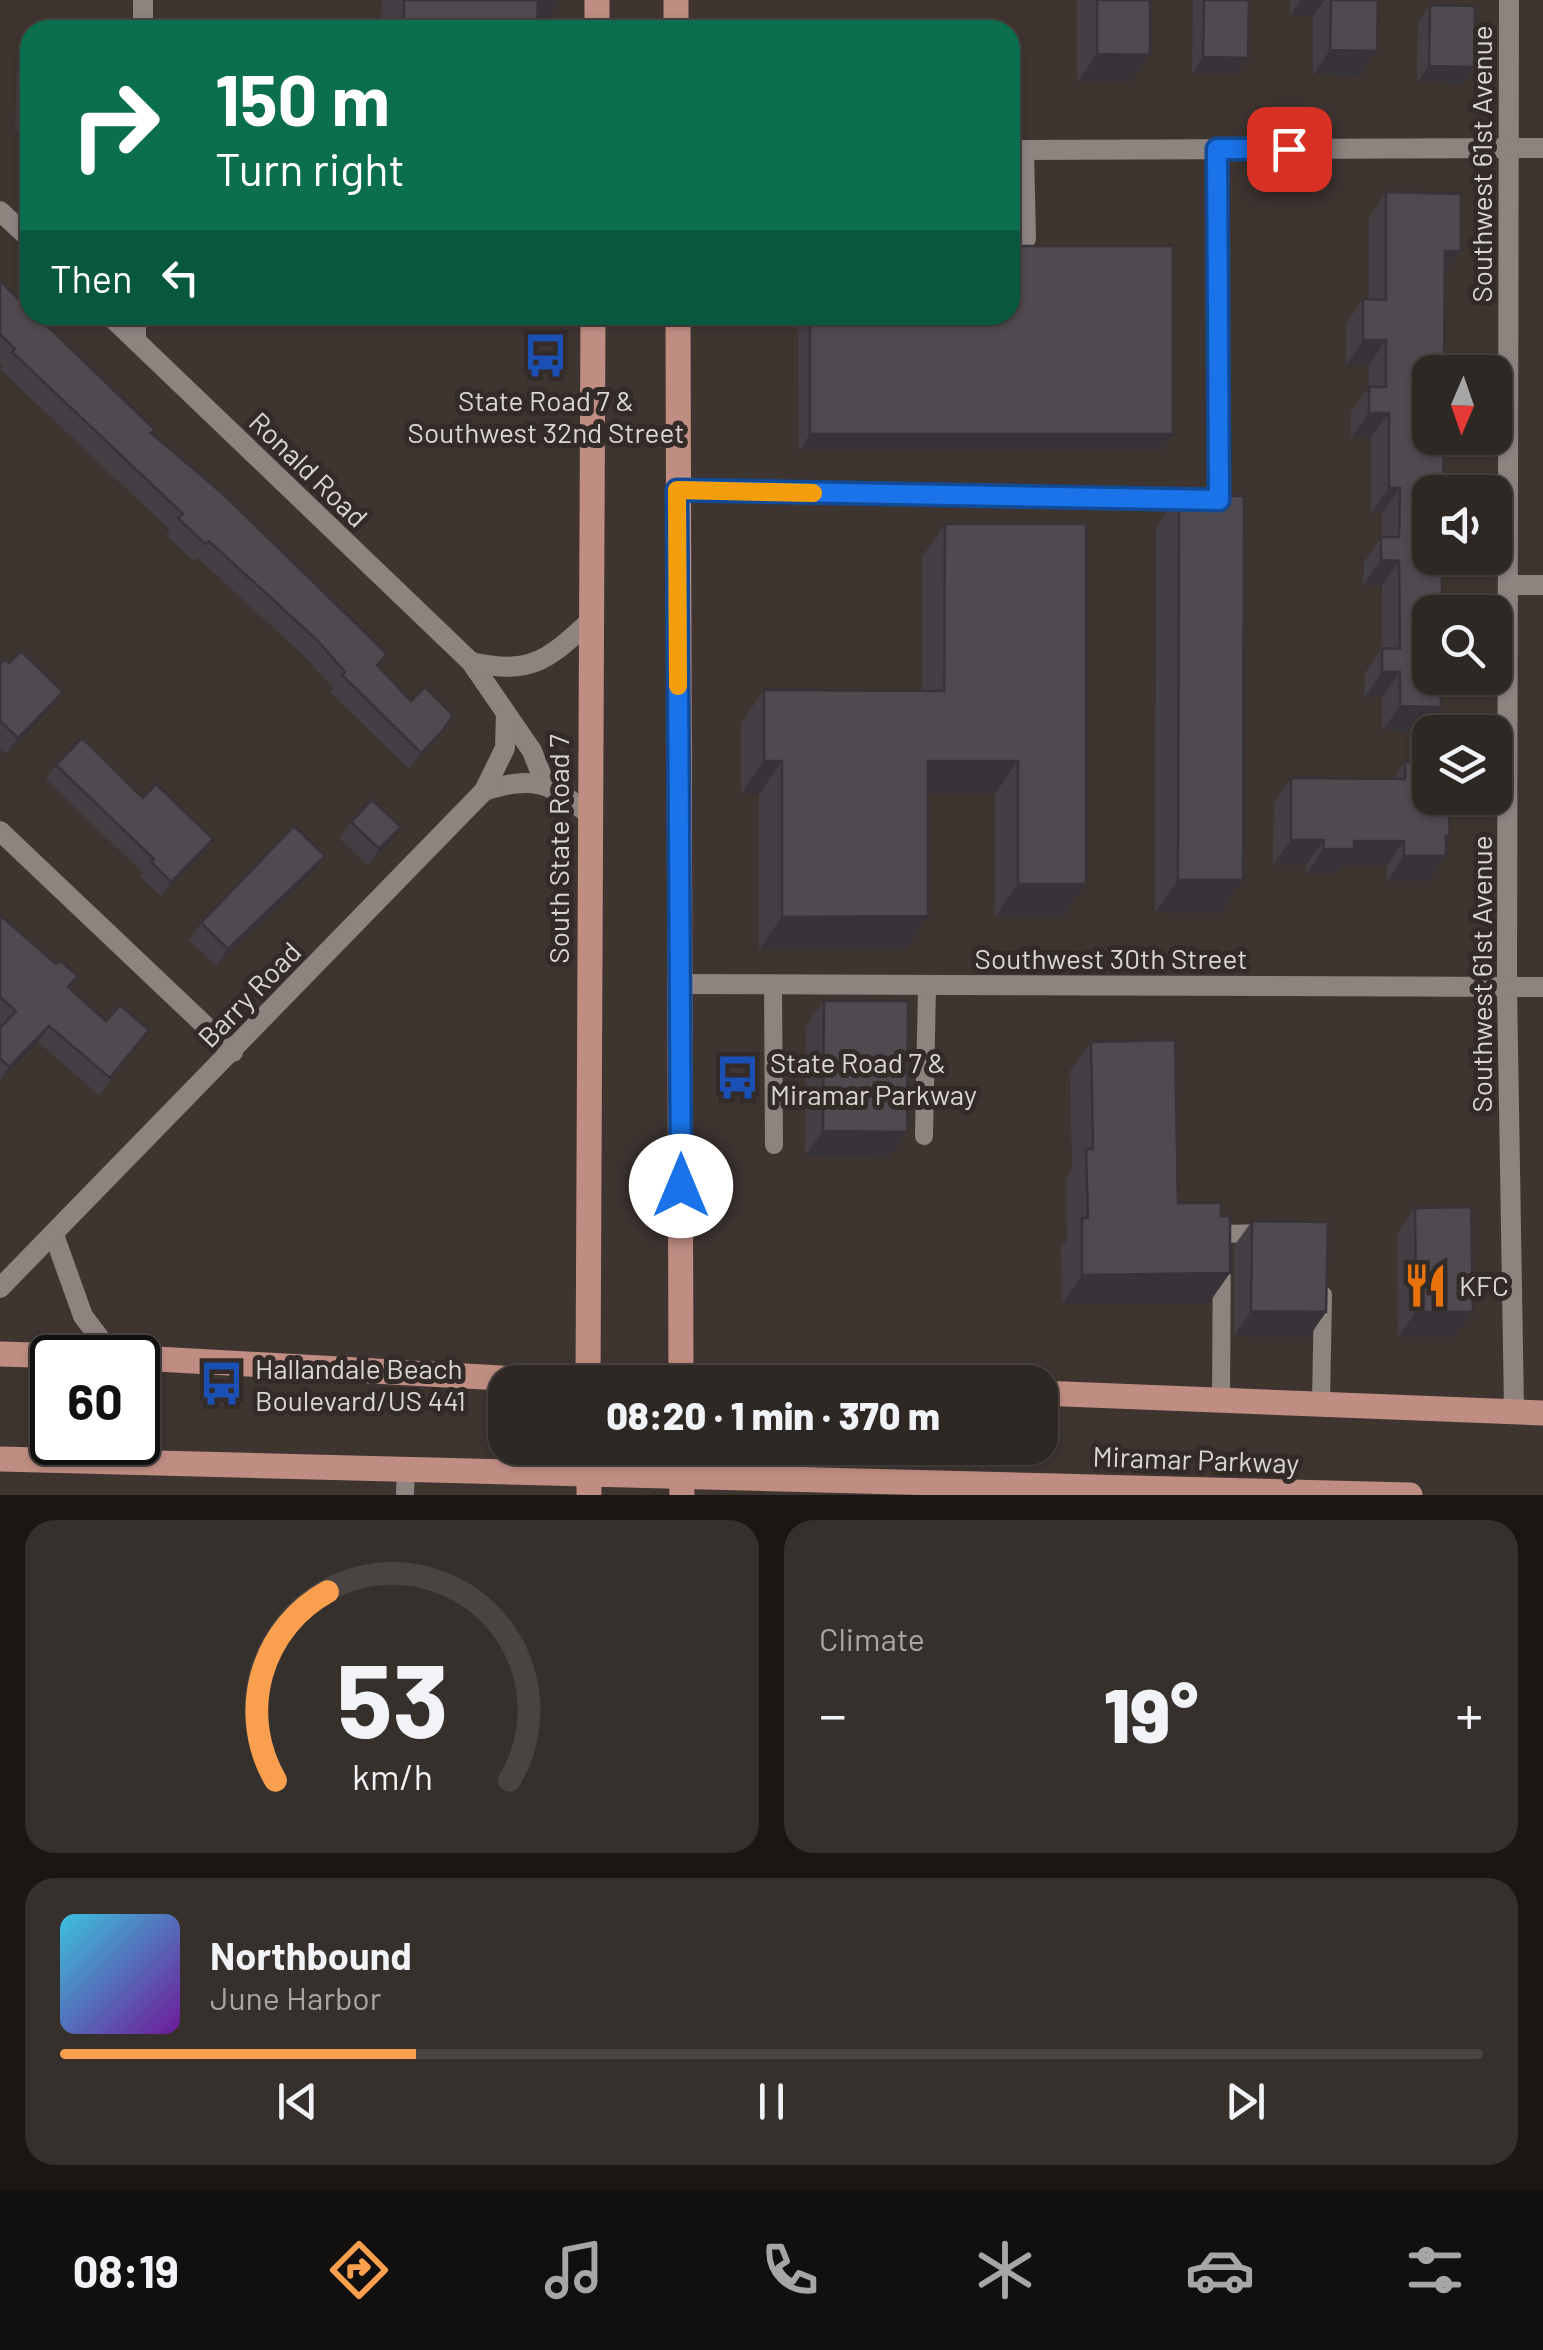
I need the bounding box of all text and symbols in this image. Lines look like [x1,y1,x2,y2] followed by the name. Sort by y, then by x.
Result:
[1464,25,1498,303] street label: Southwest 61st Avenue
[215,56,390,140] text: 150 m
[50,60,180,190] icon: right
[1247,107,1332,192] pin
[1262,122,1317,177] icon: arrive
[215,141,405,195] text: Turn right
[153,250,208,305] icon: left
[50,255,133,301] text: Then
[522,331,570,379] bus stop icon: State Road 7 & Southwest 32nd Street
[1412,355,1512,455] north arrow
[1412,355,1512,815] map controls
[408,383,684,449] place label: State Road 7 & Southwest 32nd Street
[243,404,375,534] street label: Ronald Road
[1412,475,1512,575] button: sound
[1412,595,1512,695] button: search
[1412,715,1512,815] button: layers
[541,734,575,964] street label: South State Road 7
[1464,835,1498,1113] street label: Southwest 61st Avenue
[190,934,308,1054] street label: Barry Road
[975,941,1247,975] street label: Southwest 30th Street
[770,1045,977,1111] place label: State Road 7 & Miramar Parkway
[713,1054,761,1102] bus stop icon: State Road 7 & Miramar Parkway
[629,1134,733,1238] position arrow
[1402,1261,1450,1309] restaurant icon: KFC
[1459,1268,1509,1302] place label: KFC
[30,1335,160,1465] speed limit sign: 60
[255,1351,466,1417] place label: Hallandale Beach Boulevard/US 441
[198,1360,246,1408] bus stop icon: Hallandale Beach Boulevard/US 441
[606,1392,940,1438] text: 08:20 · 1 min · 370 m
[1092,1438,1300,1480] street label: Miramar Parkway
[819,1619,925,1657] text: Climate
[336,1634,448,1759] text: 53
[1104,1668,1198,1758] text: 19°
[819,1680,847,1746] text: −
[1455,1680,1483,1746] text: +
[352,1754,432,1797] text: km/h
[210,1932,412,1978] text: Northbound
[210,1978,381,2016] text: June Harbor
[270,2074,325,2129] icon: previous
[744,2074,799,2129] icon: pause
[1218,2074,1273,2129] icon: next
[324,2235,394,2305] icon: directions
[539,2235,609,2305] icon: music
[755,2235,825,2305] icon: phone
[970,2235,1040,2305] icon: climate
[1185,2235,1255,2305] icon: car
[1400,2235,1470,2305] icon: filters
[73,2243,179,2297] text: 08:19

